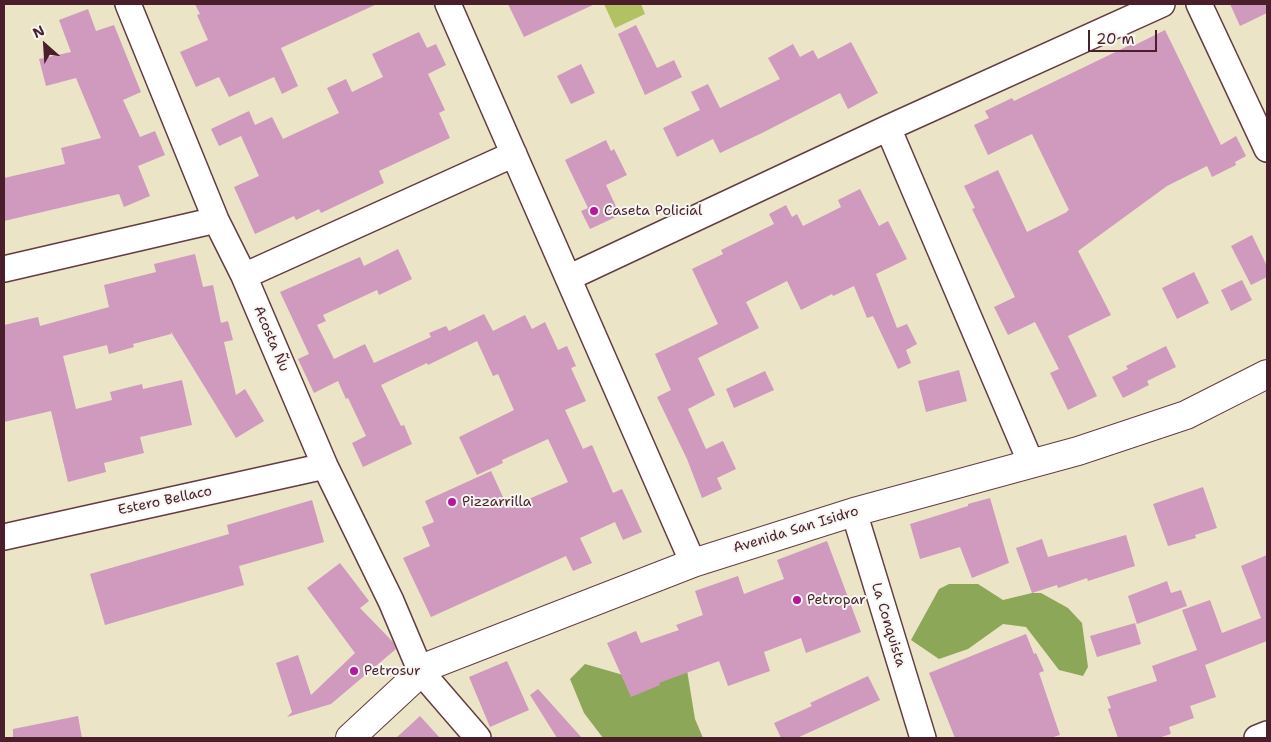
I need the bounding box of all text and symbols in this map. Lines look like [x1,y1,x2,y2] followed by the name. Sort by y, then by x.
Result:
[20,20,70,70] north arrow
[1091,20,1160,52] scale bar
[29,21,47,42] text: N
[1096,29,1135,49] text: 20 m
[604,203,702,219] place label: Caseta Policial
[588,205,600,217] marker: Caseta Policial
[250,304,292,374] street label: Acosta Ñu
[116,483,214,519] street label: Estero Bellaco
[462,494,531,510] place label: Pizzarrilla
[446,496,458,508] marker: Pizzarrilla
[731,503,861,557] street label: Avenida San Isidro
[867,581,909,669] street label: La Conquista
[807,592,866,608] place label: Petropar
[791,594,803,606] marker: Petropar
[364,663,421,679] place label: Petrosur
[348,665,360,677] marker: Petrosur

